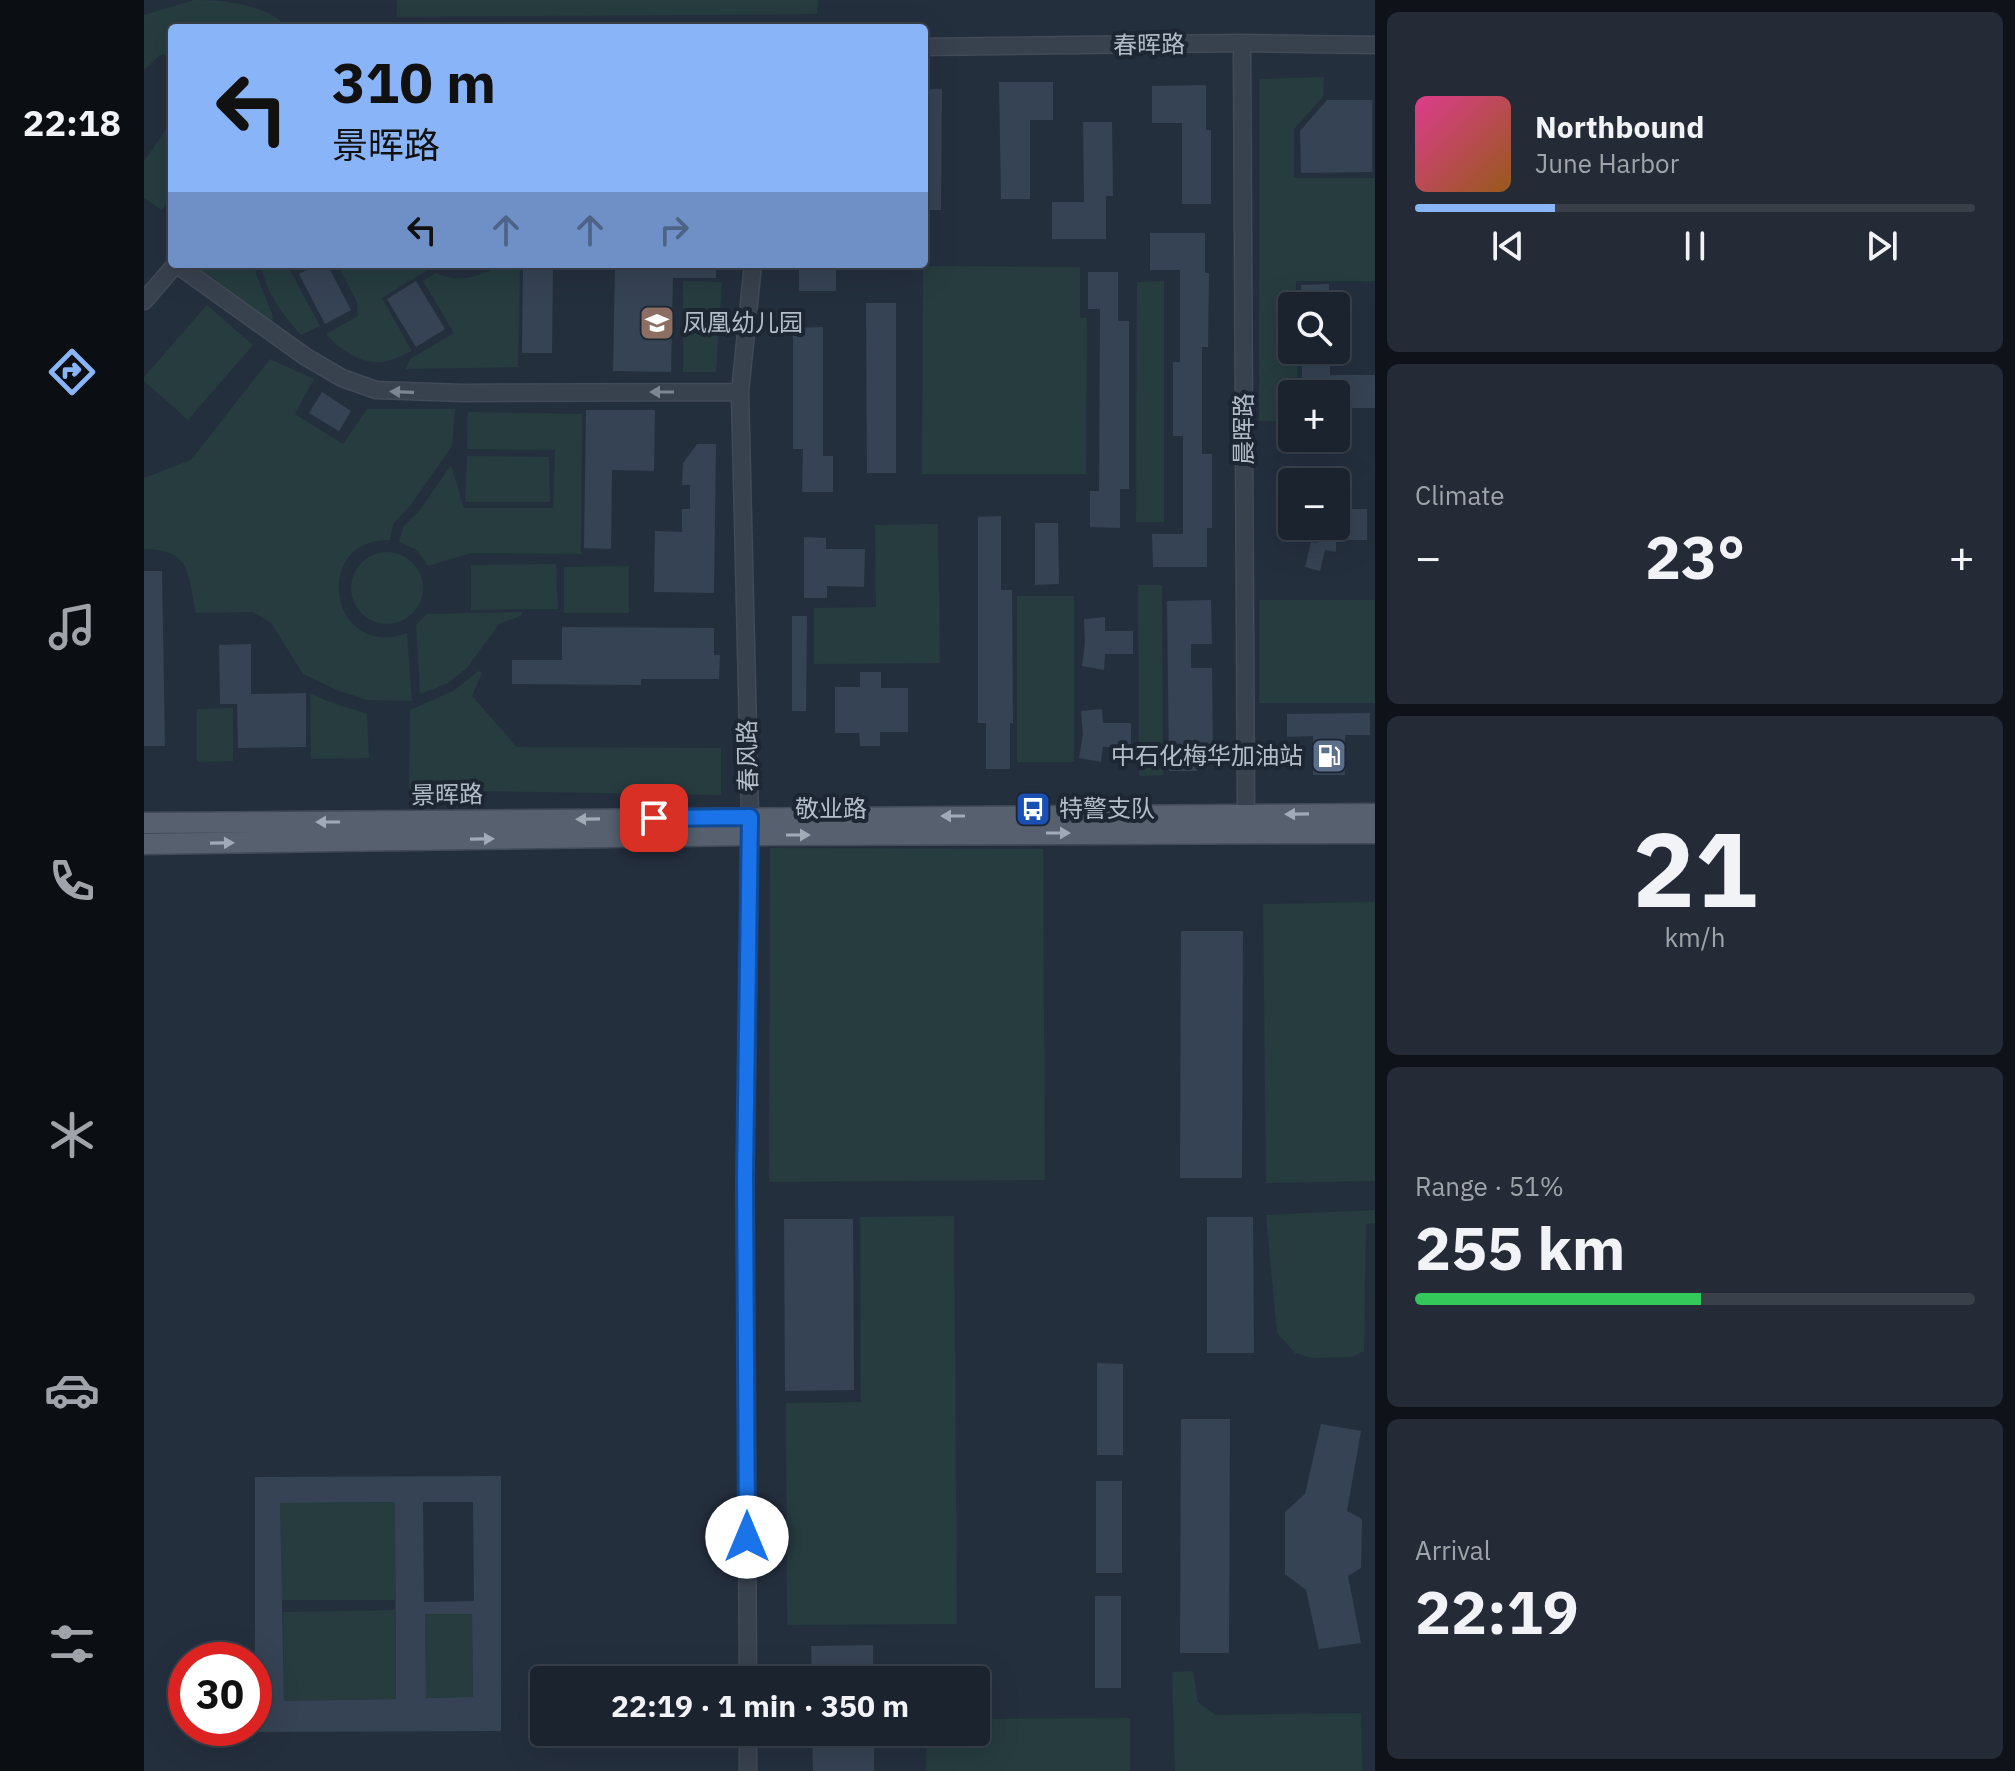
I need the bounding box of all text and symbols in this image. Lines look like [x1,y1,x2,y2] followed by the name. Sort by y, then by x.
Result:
[1113,27,1185,61] street label: 春晖路
[332,46,496,118] text: 310 m
[200,56,304,160] icon: left
[23,99,121,146] text: 22:18
[1535,107,1704,146] text: Northbound
[332,121,440,168] text: 景晖路
[1535,146,1679,180] text: June Harbor
[400,208,444,252] icon: left
[484,208,528,252] icon: ahead
[568,208,612,252] icon: ahead
[652,208,696,252] icon: right
[1486,224,1530,268] icon: previous
[1673,224,1717,268] icon: pause
[1860,224,1904,268] icon: next
[1278,292,1350,540] map controls
[1278,292,1350,364] button: search
[638,304,676,342] school or university icon: 凤凰幼儿园
[683,306,803,338] place label: 凤凰幼儿园
[44,344,100,400] icon: directions
[1278,380,1350,452] button: +
[389,386,414,398] one-way arrow
[649,386,674,398] one-way arrow
[1227,393,1259,465] street label: 晨晖路
[1278,468,1350,540] button: −
[1415,478,1505,512] text: Climate
[1645,517,1745,596] text: 23°
[1415,528,1441,585] text: −
[1949,528,1975,585] text: +
[44,599,100,655] icon: music
[730,720,764,792] street label: 春风路
[1310,737,1348,775] fuel station icon: 中石化梅华加油站
[1111,739,1303,771] place label: 中石化梅华加油站
[411,777,483,811] street label: 景晖路
[620,784,688,852] pin
[1014,790,1052,828] bus stop icon: 特警支队
[795,792,867,824] street label: 敬业路
[1059,792,1155,824] place label: 特警支队
[632,796,676,840] icon: arrive
[1633,800,1757,936] text: 21
[1284,808,1309,821] one-way arrow
[940,810,965,822] one-way arrow
[575,813,600,826] one-way arrow
[315,816,340,828] one-way arrow
[1046,827,1071,839] one-way arrow
[786,829,811,841] one-way arrow
[470,833,495,845] one-way arrow
[210,836,235,849] one-way arrow
[44,853,100,909] icon: phone
[1664,920,1726,954] text: km/h
[44,1107,100,1163] icon: climate
[1415,1169,1564,1203] text: Range · 51%
[1415,1208,1625,1287] text: 255 km
[44,1362,100,1418] icon: car
[705,1495,789,1579] position arrow
[1415,1533,1491,1567] text: Arrival
[1415,1572,1579,1651] text: 22:19
[44,1616,100,1672] icon: filters
[168,1642,272,1746] speed limit sign: 30
[611,1686,909,1725] text: 22:19 · 1 min · 350 m

